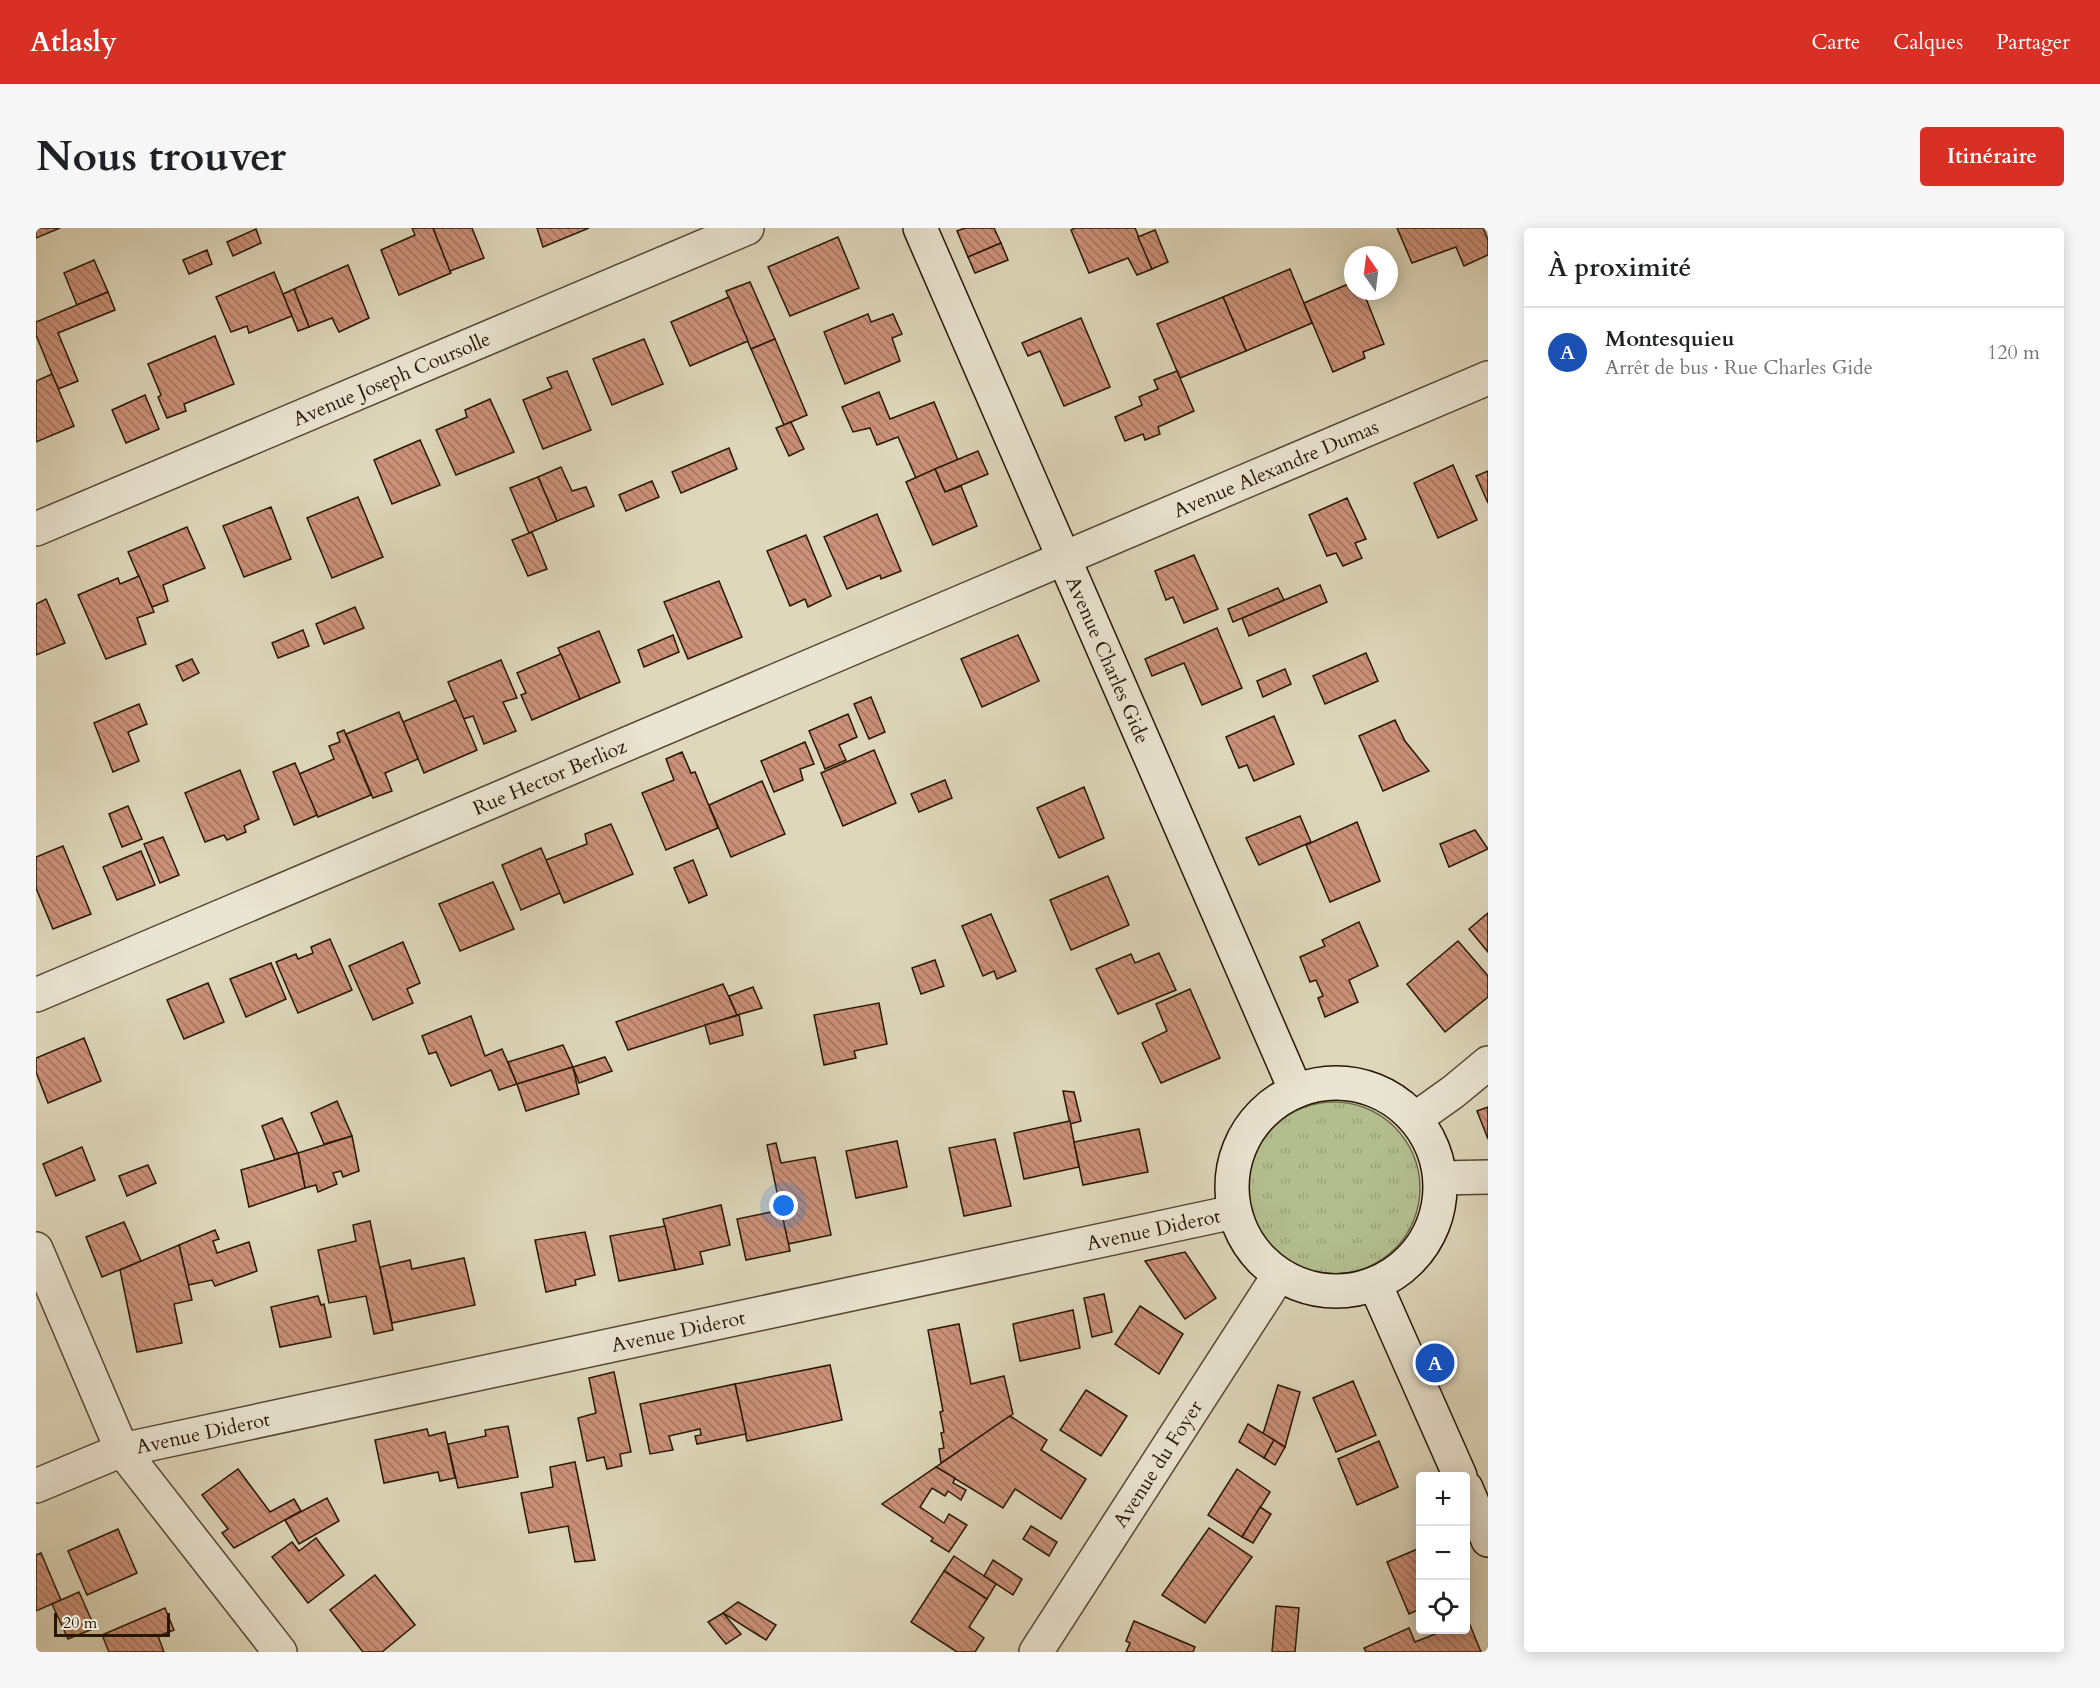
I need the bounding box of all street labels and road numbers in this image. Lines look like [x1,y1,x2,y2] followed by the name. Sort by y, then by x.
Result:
[289,325,494,432] street label: Avenue Joseph Coursolle
[1169,413,1383,524] street label: Avenue Alexandre Dumas
[1060,572,1156,748] street label: Avenue Charles Gide
[469,732,631,821] street label: Rue Hector Berlioz
[1084,1202,1224,1257] street label: Avenue Diderot
[609,1303,748,1358] street label: Avenue Diderot
[1106,1394,1209,1533] street label: Avenue du Foyer
[133,1405,273,1460] street label: Avenue Diderot

